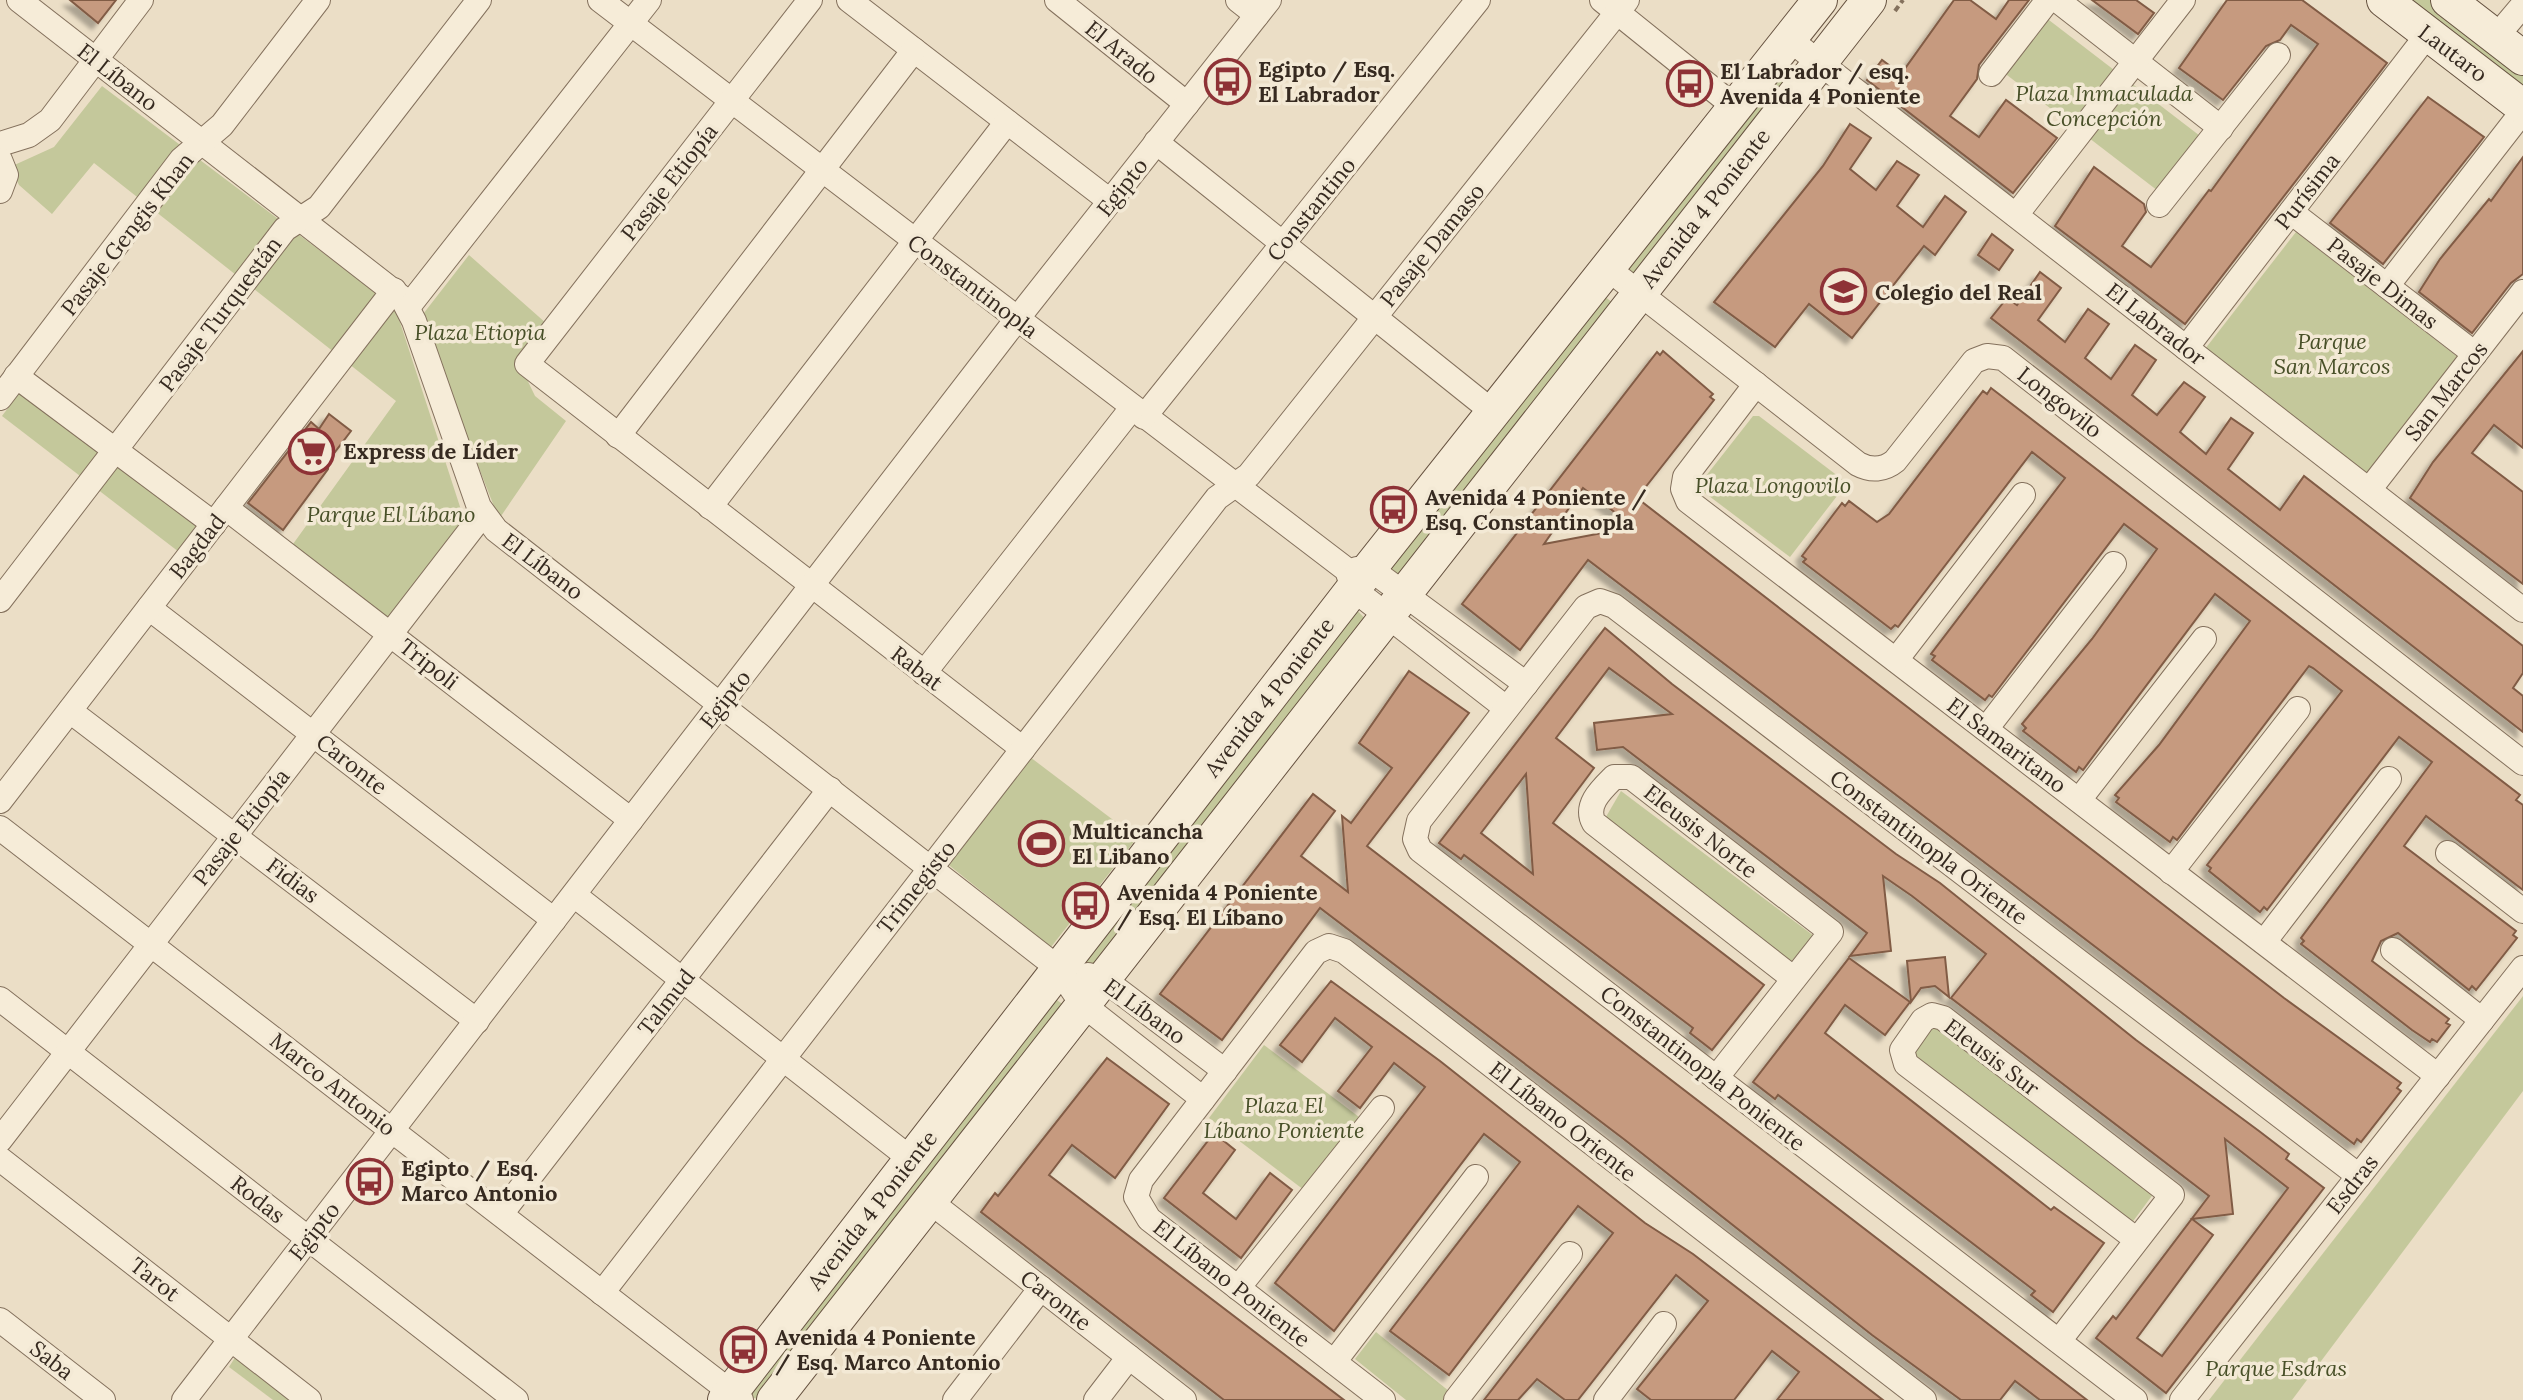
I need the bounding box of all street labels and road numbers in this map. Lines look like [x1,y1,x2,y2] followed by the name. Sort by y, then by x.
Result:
[1080,14,1164,90] street label: El Arado
[2413,18,2493,88] street label: Lautaro
[72,37,164,117] street label: El Líbano
[614,118,724,246] street label: Pasaje Etiopía
[1633,123,1776,294] street label: Avenida 4 Poniente
[55,147,199,321] street label: Pasaje Gengis Khan
[2268,147,2346,235] street label: Purísima
[1261,151,1361,267] street label: Constantino
[1090,152,1154,222] street label: Egipto
[1374,177,1490,313] street label: Pasaje Damaso
[902,228,1044,344] street label: Constantinopla
[153,231,287,397] street label: Pasaje Turquestán
[2322,231,2444,335] street label: Pasaje Dimas
[2100,276,2212,372] street label: El Labrador
[2398,336,2494,446] street label: San Marcos
[2012,360,2108,444] street label: Longovilo
[163,508,231,584] street label: Bagdad
[497,526,589,606] street label: El Líbano
[1197,612,1340,783] street label: Avenida 4 Poniente
[394,632,464,696] street label: Tripoli
[886,639,949,697] street label: Rabat
[693,664,757,734] street label: Egipto
[1942,691,2072,799] street label: El Samaritano
[311,728,393,800] street label: Caronte
[186,763,296,891] street label: Pasaje Etiopía
[1824,763,2034,931] street label: Constantinopla Oriente
[1639,778,1763,884] street label: Eleusis Norte
[871,834,961,940] street label: Trimegisto
[261,851,325,909] street label: Fidias
[631,963,701,1041] street label: Talmud
[1098,972,1192,1050] street label: El Líbano
[1595,979,1811,1157] street label: Constantinopla Poniente
[1939,1012,2046,1102] street label: Eleusis Sur
[265,1026,401,1142] street label: Marco Antonio
[1484,1055,1642,1187] street label: El Líbano Oriente
[800,1125,943,1296] street label: Avenida 4 Poniente
[2320,1149,2384,1219] street label: Esdras
[225,1169,291,1229] street label: Rodas
[282,1196,346,1266] street label: Egipto
[1148,1213,1316,1353] street label: El Líbano Poniente
[124,1251,186,1307] street label: Tarot
[1015,1264,1097,1336] street label: Caronte
[24,1334,80,1386] street label: Saba

